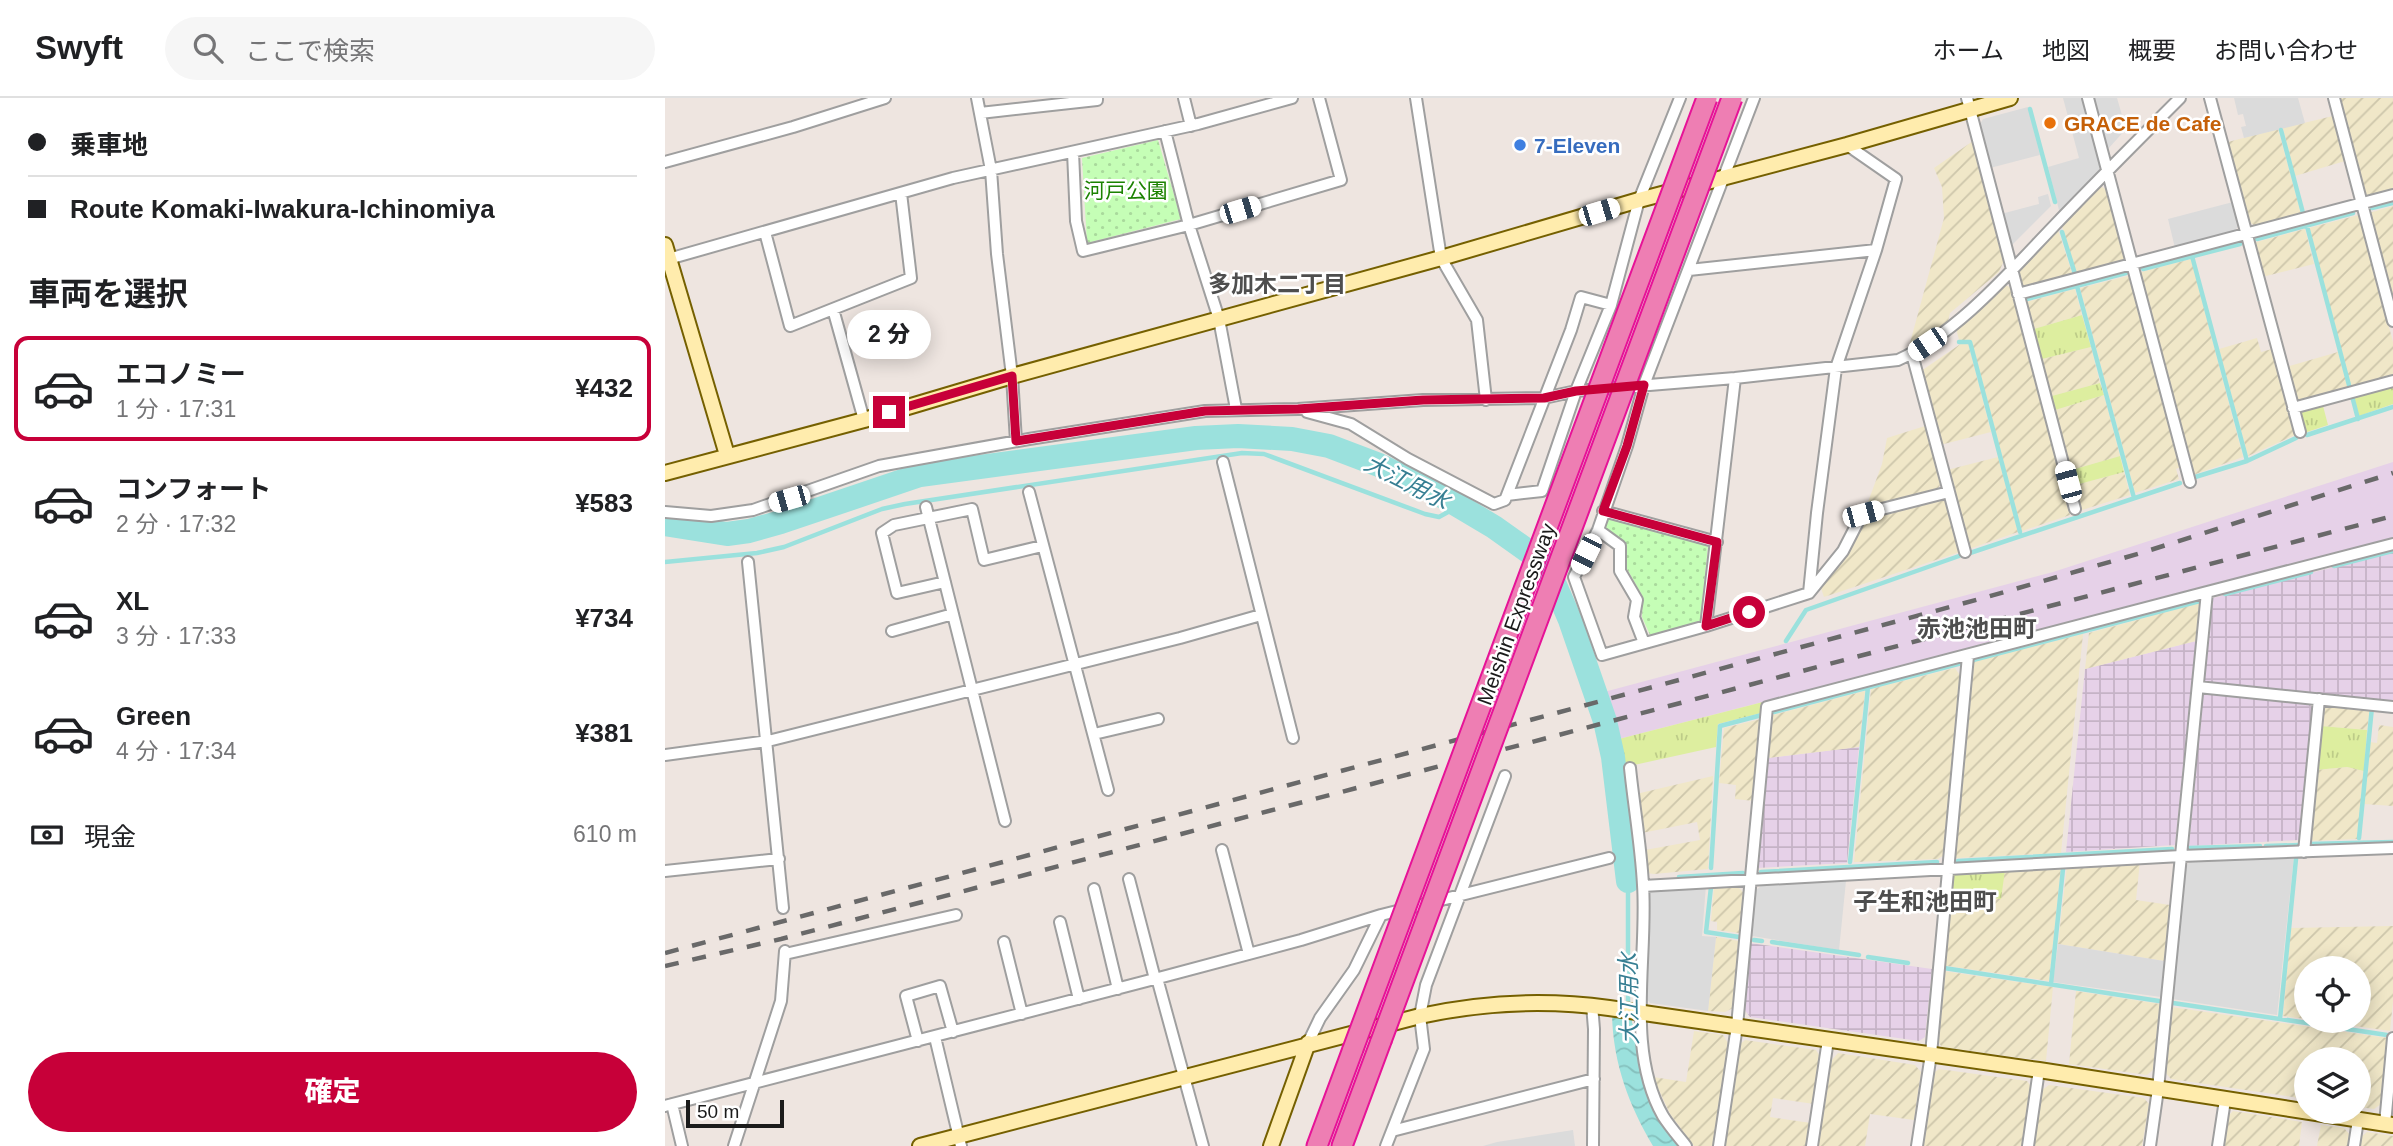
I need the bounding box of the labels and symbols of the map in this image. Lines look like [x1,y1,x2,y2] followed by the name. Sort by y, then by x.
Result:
[2064,112,2222,135] place label: GRACE de Cafe
[2042,115,2058,131] marker: GRACE de Cafe
[1534,134,1620,157] place label: 7-Eleven
[1512,137,1528,153] marker: 7-Eleven
[1084,179,1168,202] park label: 河戸公園
[1217,194,1264,226] car
[1576,196,1623,228] car
[1208,271,1346,297] district label: 多加木二丁目
[847,310,931,360] callout: 2 分
[1904,324,1951,364] car
[873,396,905,428] route end
[1360,450,1457,516] water label: 大江用水
[2053,459,2084,505] car
[766,483,813,515] car
[1840,498,1887,530] car
[1472,520,1560,708] street label: Meishin Expressway
[1568,531,1605,577] car
[1733,596,1765,628] route start
[1917,615,2037,642] district label: 赤池池田町
[1853,888,1997,915] district label: 子生和池田町
[1615,950,1643,1045] water label: 大江用水
[686,1097,784,1129] scale bar

